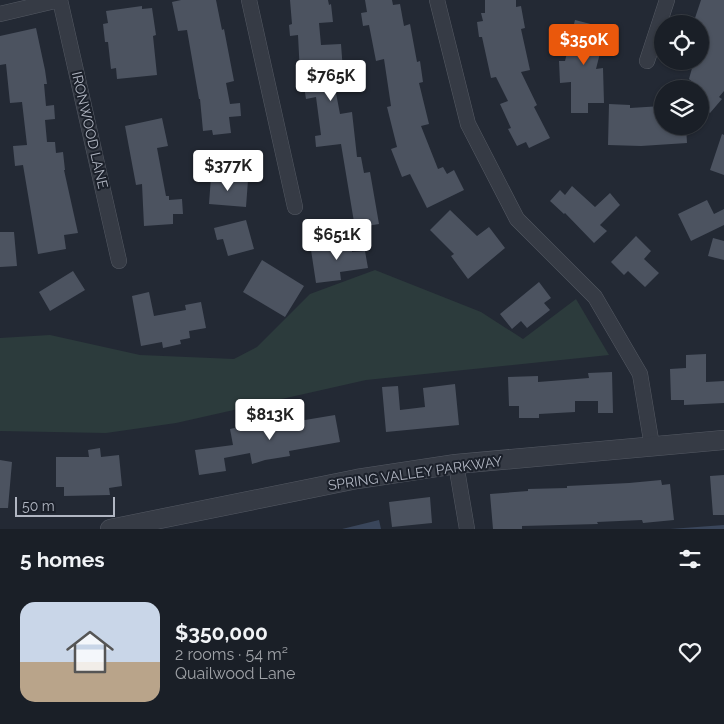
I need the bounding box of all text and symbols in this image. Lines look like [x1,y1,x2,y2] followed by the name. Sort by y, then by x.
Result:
[654,15,709,135] map controls
[654,15,709,70] button: locate
[549,23,619,66] pin: $350K
[560,30,608,49] text: $350K
[296,59,366,102] pin: $765K
[307,66,355,85] text: $765K
[69,70,111,190] street label: IRONWOOD LANE
[654,80,709,135] button: layers
[193,150,263,192] pin: $377K
[204,156,252,175] text: $377K
[302,218,372,261] pin: $651K
[313,225,361,244] text: $651K
[235,398,305,441] pin: $813K
[246,405,294,424] text: $813K
[327,453,503,493] street label: SPRING VALLEY PARKWAY
[15,494,115,517] scale bar
[22,498,55,514] text: 50 m
[676,545,704,573] icon: filters
[20,547,105,572] text: 5 homes
[175,620,268,645] text: $350,000
[60,622,120,682] icon: home
[676,638,704,666] icon: heart
[175,645,288,664] text: 2 rooms · 54 m²
[175,664,295,683] text: Quailwood Lane

